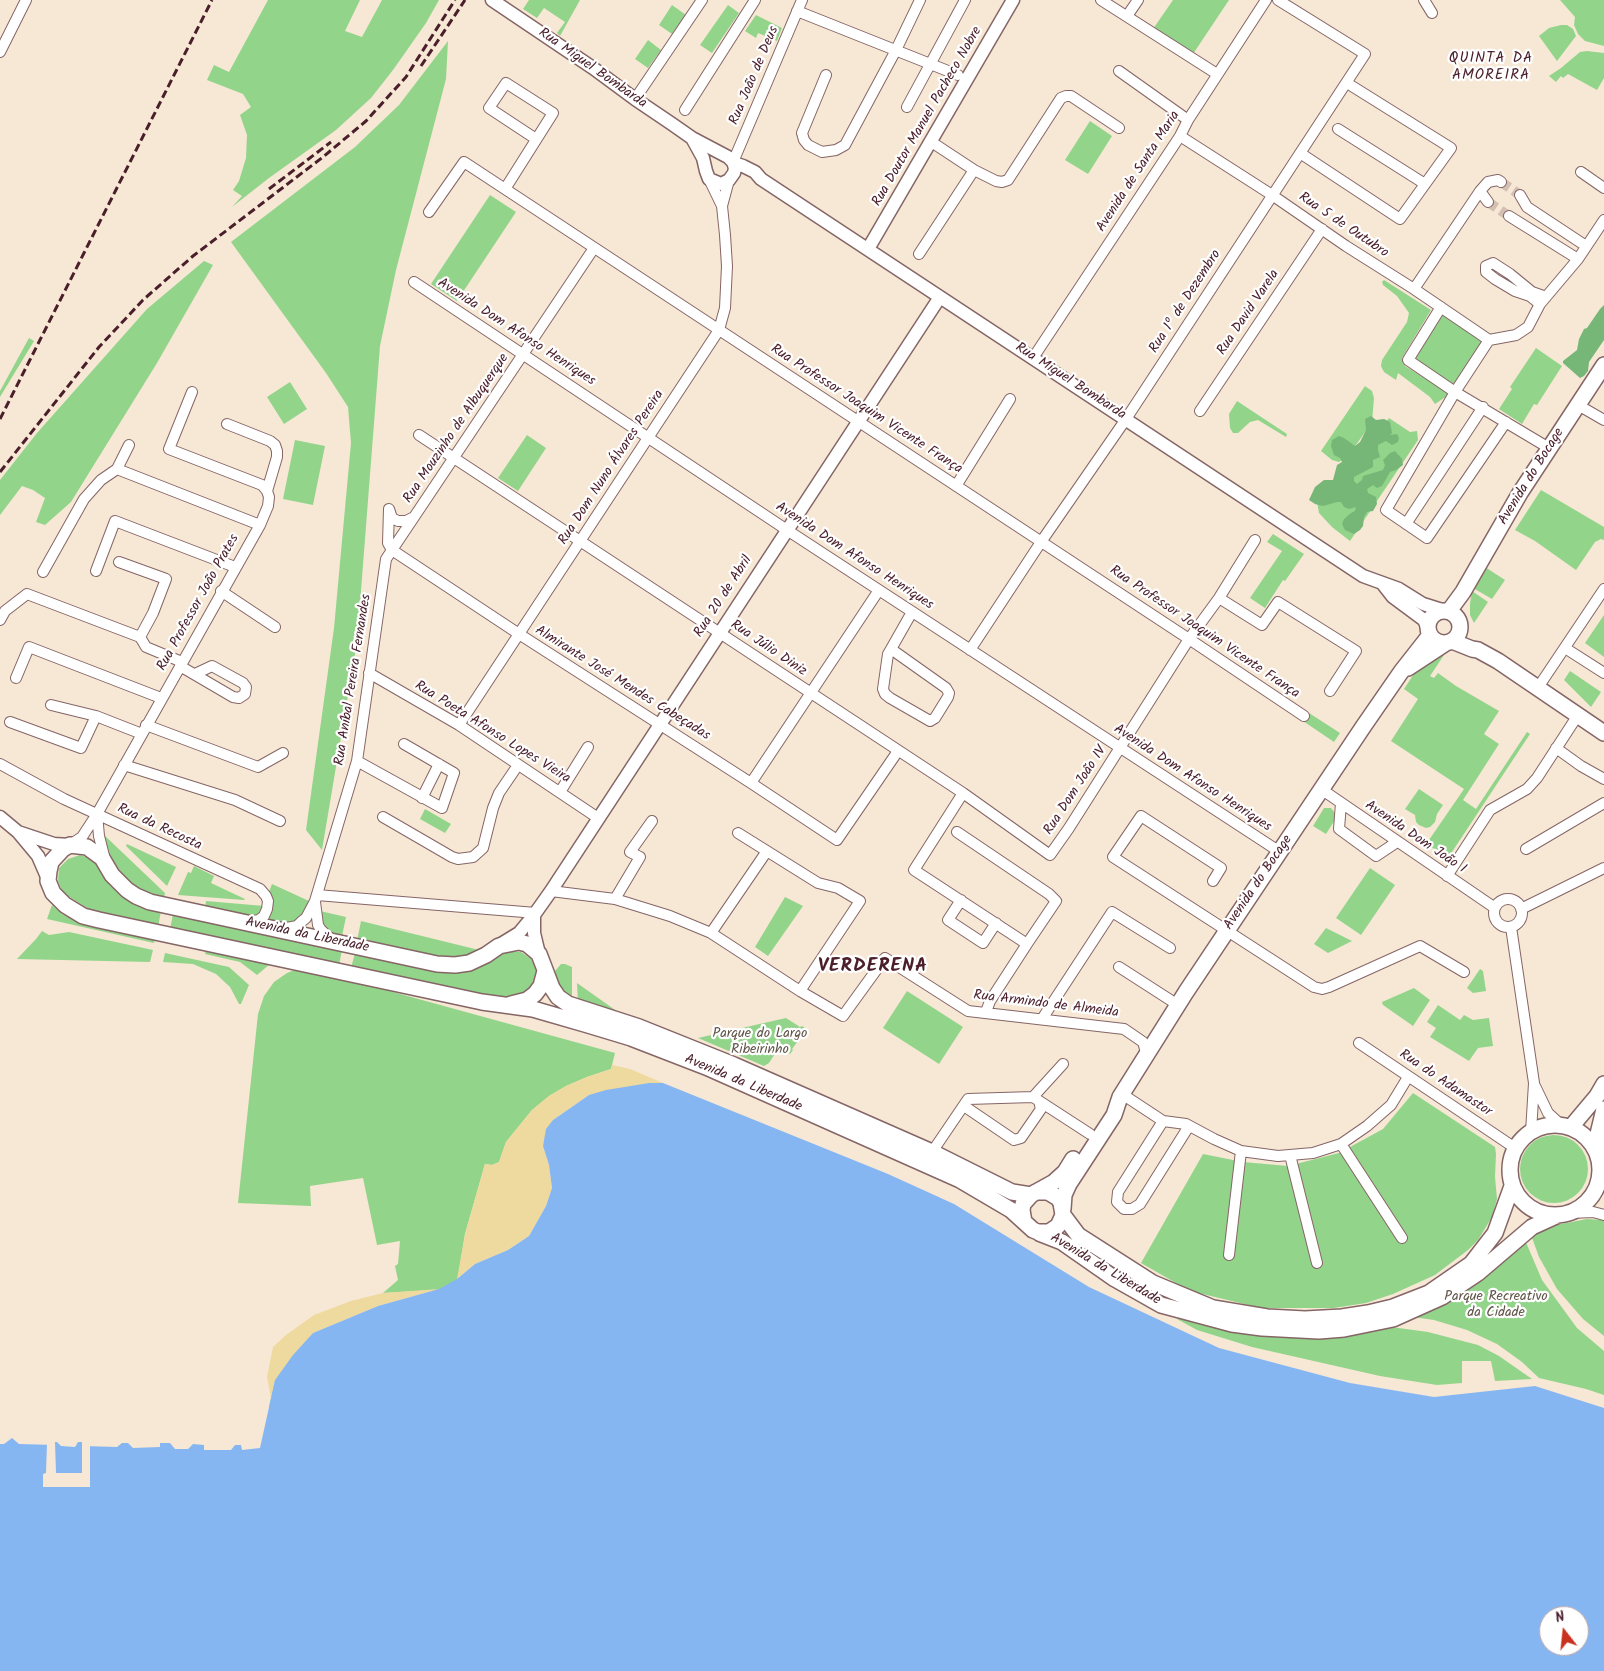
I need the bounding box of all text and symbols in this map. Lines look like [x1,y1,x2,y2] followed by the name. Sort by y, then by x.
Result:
[727,24,783,128] street label: Rua João de Deus
[870,24,986,210] street label: Rua Doutor Manuel Pacheco Nobre
[534,25,650,113] street label: Rua Miguel Bombarda
[1448,50,1534,85] district label: QUINTA DA AMOREIRA
[1094,108,1184,236] street label: Avenida de Santa Maria
[1295,190,1391,262] street label: Rua 5 de Outubro
[1146,247,1226,357] street label: Rua 1º de Dezembro
[1214,267,1284,359] street label: Rua David Varela
[434,276,598,390] street label: Avenida Dom Afonso Henriques
[1011,340,1129,424] street label: Rua Miguel Bombarda
[767,342,965,478] street label: Rua Professor Joaquim Vicente França
[401,351,513,507] street label: Rua Mouzinho de Albuquerque
[556,387,668,549] street label: Rua Dom Nuno Álvares Pereira
[1496,426,1568,528] street label: Avenida do Bocage
[772,500,936,614] street label: Avenida Dom Afonso Henriques
[154,532,244,674] street label: Rua Professor João Prates
[691,553,757,641] street label: Rua 20 de Abril
[1106,563,1302,703] street label: Rua Professor Joaquim Vicente França
[332,593,376,767] street label: Rua Aníbal Pereira Fernandes
[727,617,809,681] street label: Rua Júlio Diniz
[531,623,713,745] street label: Almirante José Mendes Cabeçadas
[411,678,573,788] street label: Rua Poeta Afonso Lopes Vieira
[1110,722,1274,836] street label: Avenida Dom Afonso Henriques
[1041,743,1111,839] street label: Rua Dom João IV
[1361,798,1469,878] street label: Avenida Dom João I
[114,801,204,855] street label: Rua da Recosta
[1221,832,1297,934] street label: Avenida do Bocage
[244,915,370,957] street label: Avenida da Liberdade
[817,957,929,979] district label: VERDERENA
[972,988,1120,1022] street label: Rua Armindo de Almeida
[713,1027,807,1060] park label: Parque do Largo Ribeirinho
[1395,1047,1495,1121] street label: Rua do Adamastor
[682,1052,804,1116] street label: Avenida da Liberdade
[1047,1230,1163,1310] street label: Avenida da Liberdade
[1444,1290,1548,1322] park label: Parque Recreativo da Cidade
[1539,1606,1589,1656] north arrow
[1553,1606,1567,1629] text: N

